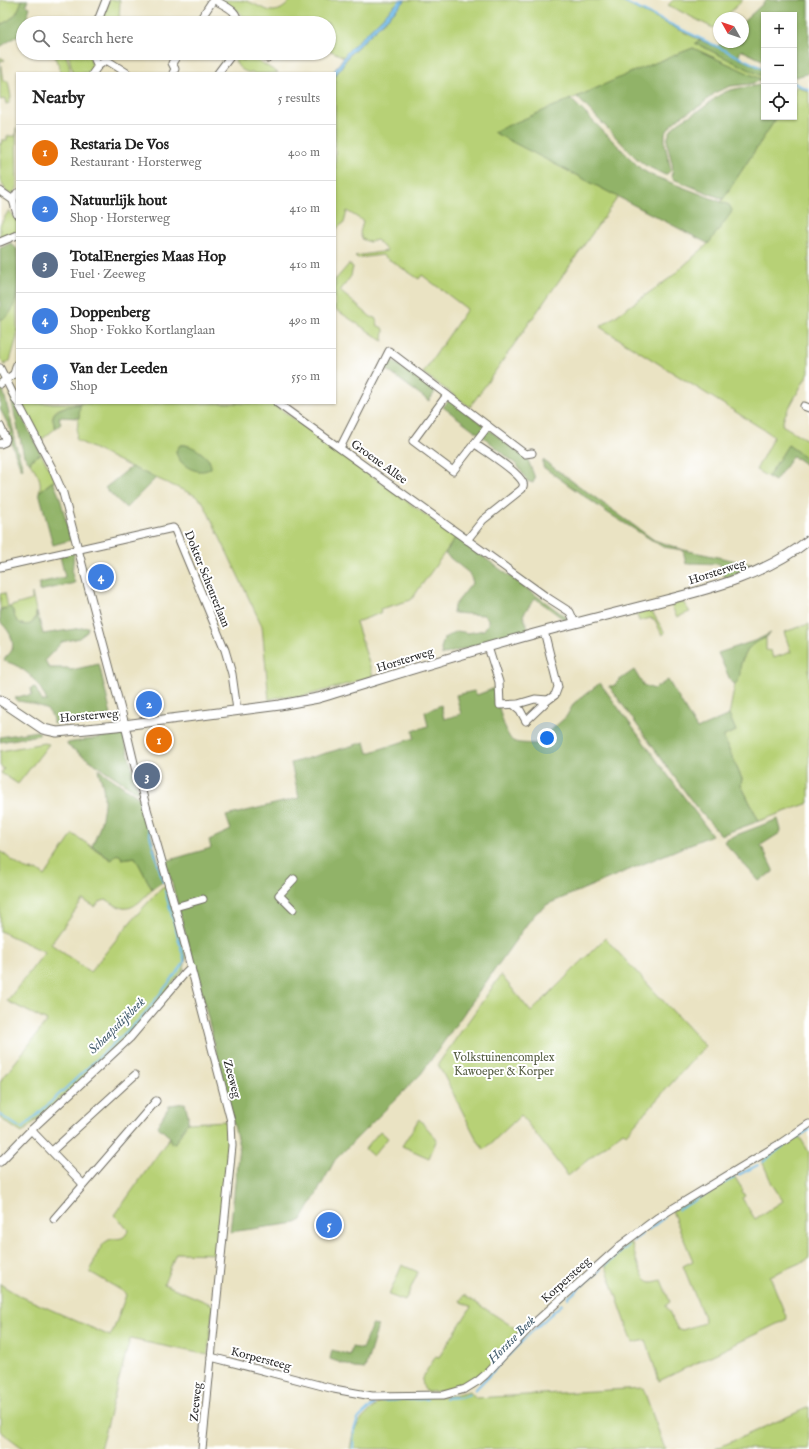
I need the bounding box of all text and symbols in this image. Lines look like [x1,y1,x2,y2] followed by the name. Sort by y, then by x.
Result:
[713,12,749,48] north arrow
[761,12,797,120] map controls
[761,12,797,48] button: +
[16,16,336,60] search box
[30,27,52,49] icon: search
[62,29,133,48] text: Search here
[761,48,797,84] button: −
[761,84,797,120] button: locate
[32,88,85,109] text: Nearby
[278,90,320,107] text: 5 results
[70,135,169,154] text: Restaria De Vos
[43,144,47,161] text: 1
[288,144,320,161] text: 400 m
[70,154,201,171] text: Restaurant · Horsterweg
[70,191,167,210] text: Natuurlijk hout
[42,200,48,217] text: 2
[290,200,320,217] text: 410 m
[70,210,170,227] text: Shop · Horsterweg
[70,247,226,266] text: TotalEnergies Maas Hop
[43,256,47,273] text: 3
[290,256,320,273] text: 410 m
[70,266,146,283] text: Fuel · Zeeweg
[70,303,150,322] text: Doppenberg
[42,312,48,329] text: 4
[289,312,320,329] text: 490 m
[70,322,215,339] text: Shop · Fokko Kortlanglaan
[70,359,168,378] text: Van der Leeden
[43,368,47,385] text: 5
[291,368,320,385] text: 550 m
[70,378,98,395] text: Shop
[348,437,411,488] street label: Groene Allee
[181,528,233,630] street label: Dokter Scheurerlaan
[687,556,748,588] street label: Horsterweg
[88,562,114,592] pin: 4
[375,644,436,676] street label: Horsterweg
[136,689,162,719] pin: 2
[59,706,120,726] street label: Horsterweg
[146,725,172,755] pin: 1
[537,728,557,748] your location
[134,761,160,791] pin: 3
[85,993,150,1058] water label: Schaapsdijkbeek
[452,1050,555,1080] park label: Volkstuinencomplex Kawoeper & Korper
[220,1058,244,1100] street label: Zeeweg
[316,1210,342,1240] pin: 5
[538,1253,595,1307] street label: Korpersteeg
[484,1312,540,1368] water label: Horstse Beek
[229,1344,293,1375] street label: Korpersteeg
[186,1381,206,1422] street label: Zeeweg

